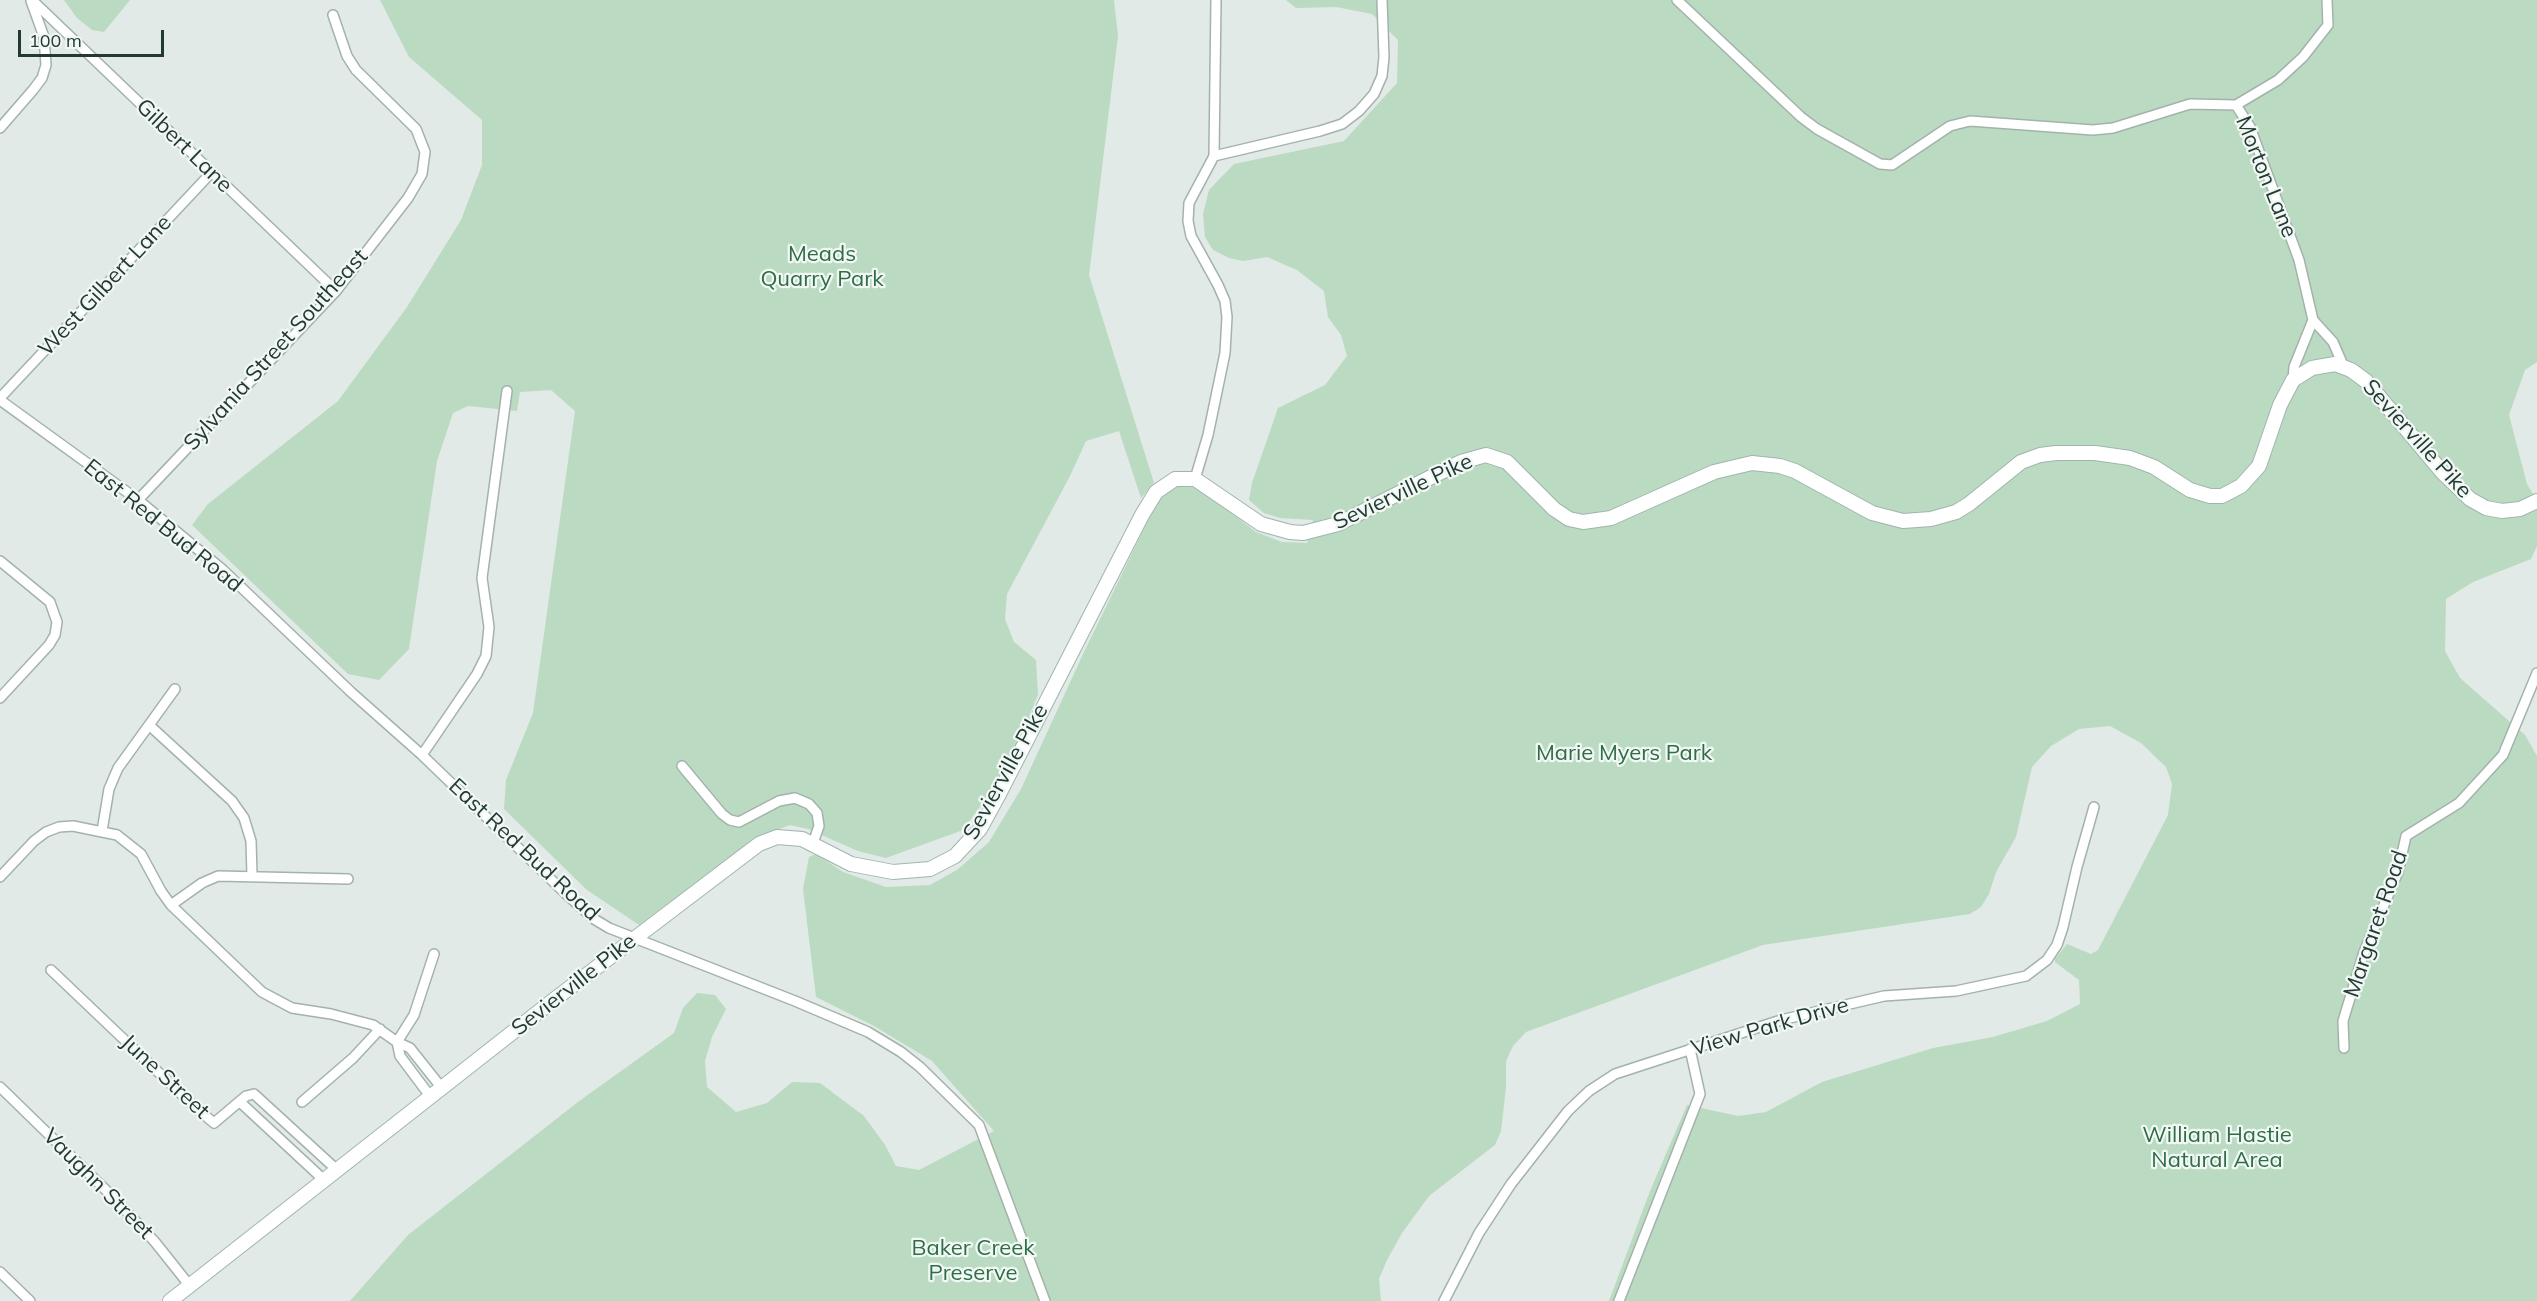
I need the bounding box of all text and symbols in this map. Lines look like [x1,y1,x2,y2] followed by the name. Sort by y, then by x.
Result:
[21,18,166,56] scale bar
[29,29,82,52] text: 100 m
[130,94,238,198] street label: Gilbert Lane
[2230,112,2302,242] street label: Morton Lane
[33,210,177,362] street label: West Gilbert Lane
[760,241,884,292] park label: Meads Quarry Park
[179,244,373,456] street label: Sylvania Street Southeast
[2357,374,2477,504] street label: Sevierville Pike
[1329,448,1477,536] street label: Sevierville Pike
[78,454,248,598] street label: East Red Bud Road
[958,700,1054,844] street label: Sevierville Pike
[1536,740,1712,766] park label: Marie Myers Park
[443,773,605,927] street label: East Red Bud Road
[2339,847,2413,1001] street label: Margaret Road
[506,928,642,1042] street label: Sevierville Pike
[1688,992,1852,1062] street label: View Park Drive
[115,1029,215,1125] street label: June Street
[2142,1122,2292,1174] park label: William Hastie Natural Area
[37,1123,159,1245] street label: Vaughn Street
[911,1235,1035,1286] park label: Baker Creek Preserve

